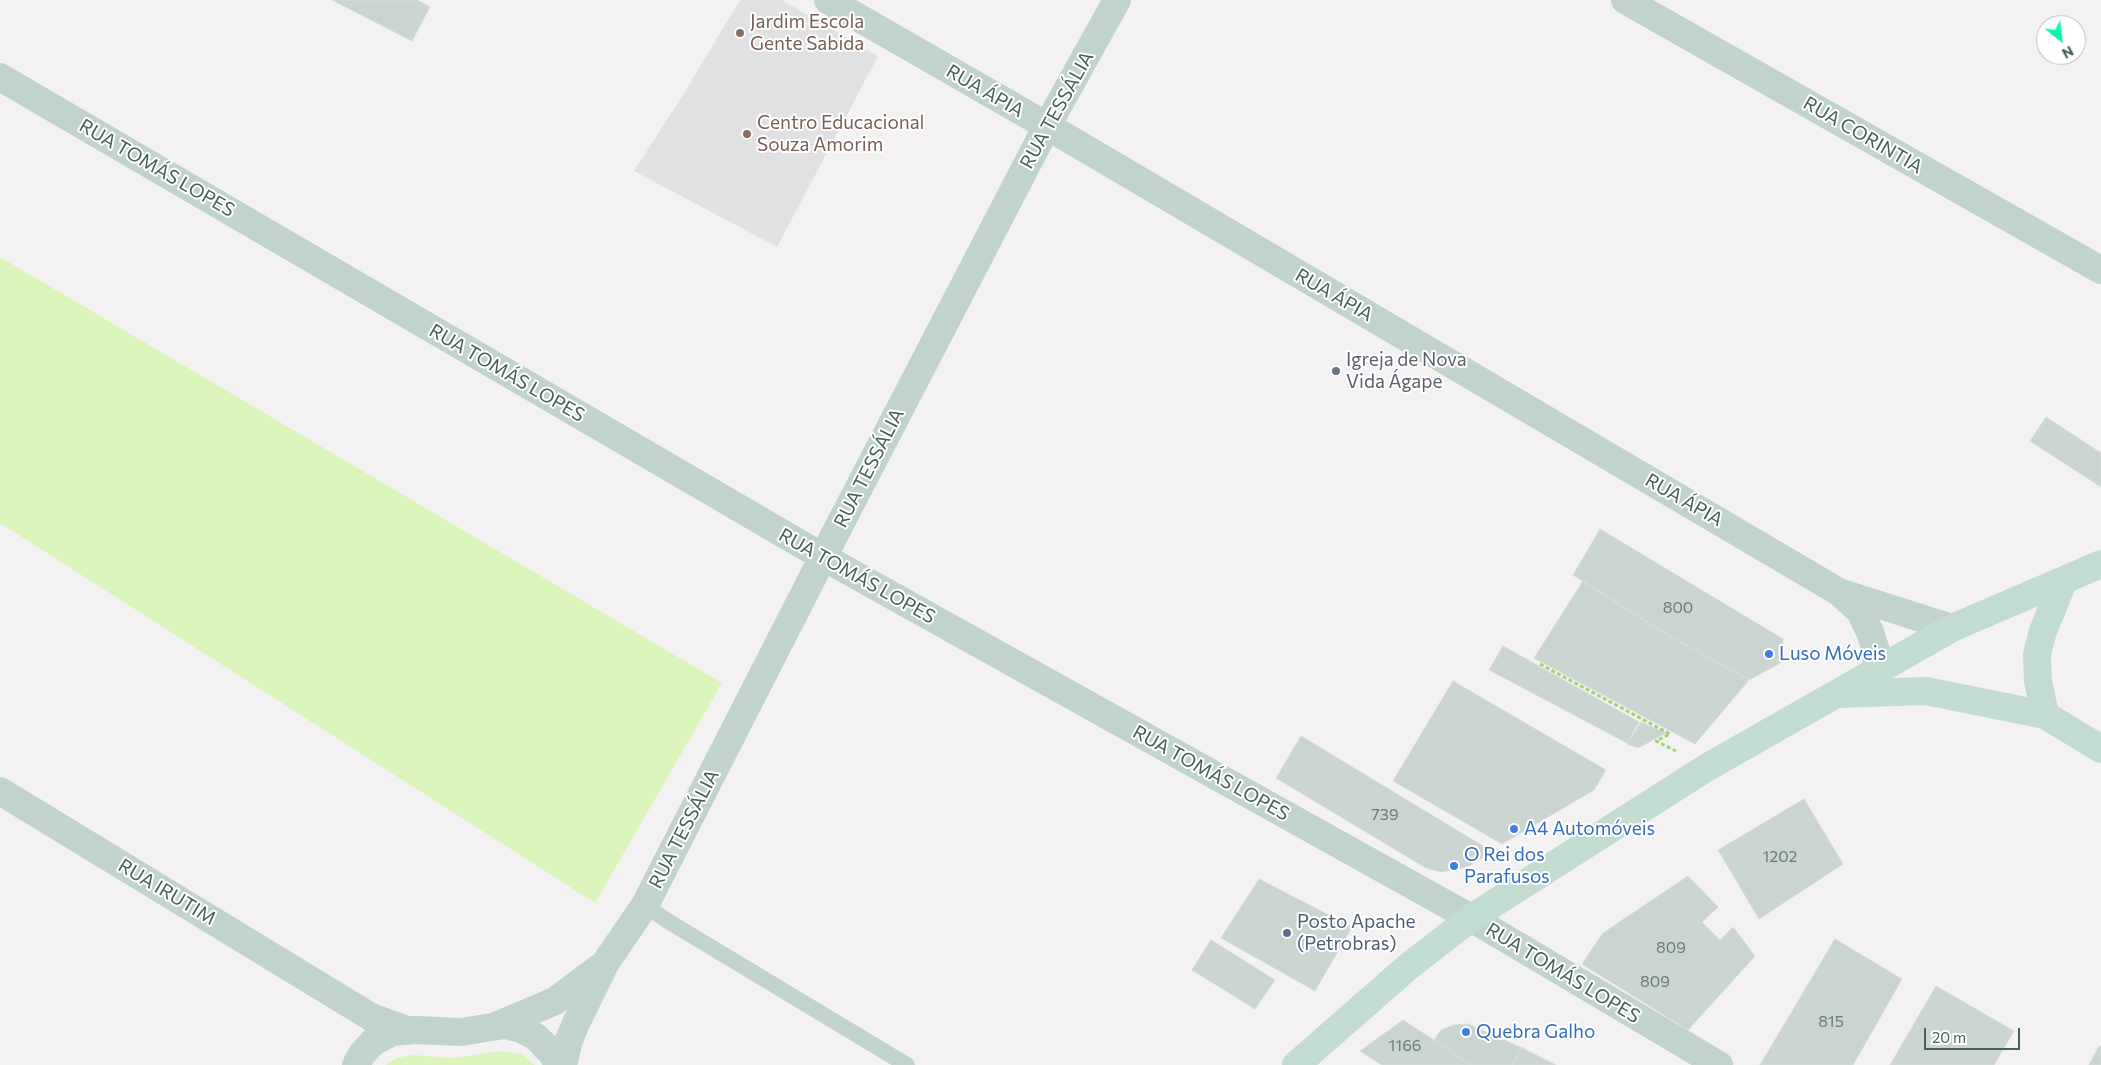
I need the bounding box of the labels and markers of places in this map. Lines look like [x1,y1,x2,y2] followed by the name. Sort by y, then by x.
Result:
[750,11,864,55] place label: Jardim Escola Gente Sabida
[734,27,746,39] marker: Jardim Escola Gente Sabida
[757,112,924,156] place label: Centro Educacional Souza Amorim
[741,128,753,140] marker: Centro Educacional Souza Amorim
[1346,349,1467,393] place label: Igreja de Nova Vida Ágape
[1330,365,1342,377] marker: Igreja de Nova Vida Ágape
[1779,643,1886,665] place label: Luso Móveis
[1763,648,1775,660] marker: Luso Móveis
[1524,818,1655,840] place label: A4 Automóveis
[1508,823,1520,835] marker: A4 Automóveis
[1464,844,1550,888] place label: O Rei dos Parafusos
[1448,860,1460,872] marker: O Rei dos Parafusos
[1297,911,1416,955] place label: Posto Apache (Petrobras)
[1281,927,1293,939] marker: Posto Apache (Petrobras)
[1476,1021,1595,1043] place label: Quebra Galho
[1460,1026,1472,1038] marker: Quebra Galho

